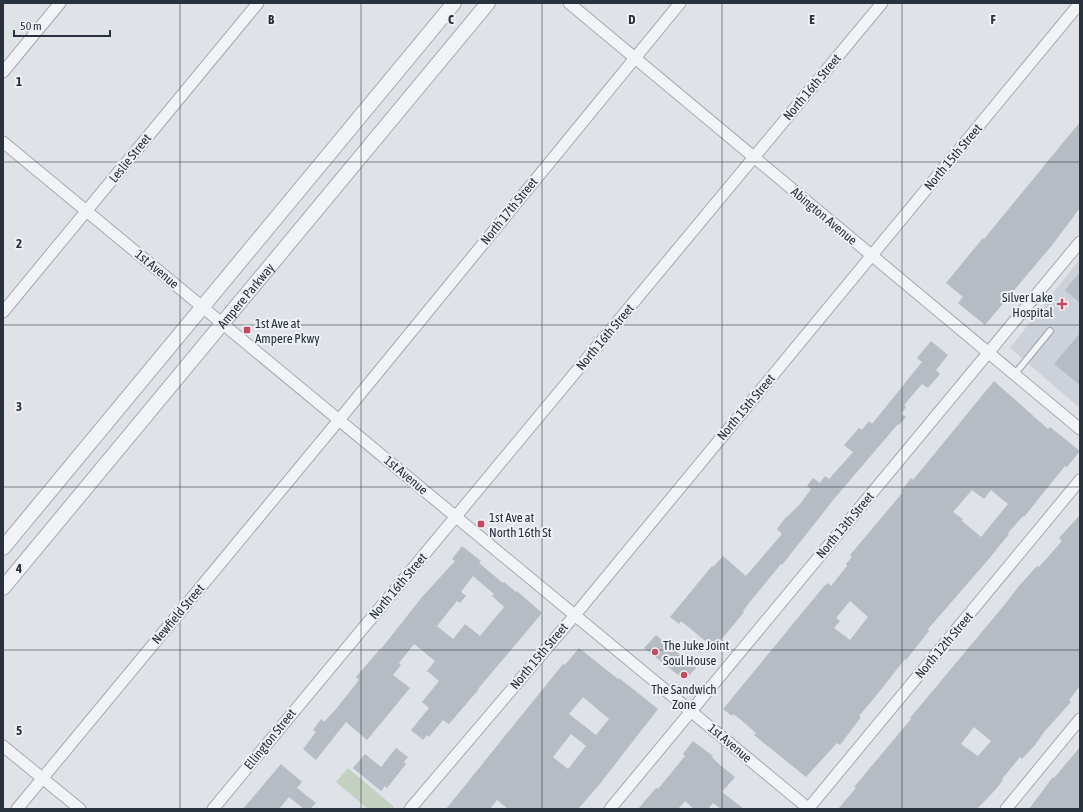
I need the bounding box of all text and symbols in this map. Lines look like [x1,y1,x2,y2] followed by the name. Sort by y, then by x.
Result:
[14,12,110,38] scale bar
[268,12,275,27] text: B
[448,12,454,27] text: C
[628,12,636,27] text: D
[809,12,815,27] text: E
[990,12,996,27] text: F
[20,19,42,33] text: 50 m
[780,51,844,123] street label: North 16th Street
[16,74,22,89] text: 1
[921,121,985,193] street label: North 15th Street
[106,130,154,185] street label: Leslie Street
[477,174,541,248] street label: North 17th Street
[788,184,860,248] street label: Abington Avenue
[16,236,22,251] text: 2
[132,246,182,292] street label: 1st Avenue
[214,259,277,331] street label: Ampere Parkway
[1002,290,1054,320] place label: Silver Lake Hospital
[1056,298,1068,310] marker: Silver Lake Hospital
[573,301,637,373] street label: North 16th Street
[255,316,320,346] place label: 1st Ave at Ampere Pkwy
[242,325,252,335] marker: 1st Ave at Ampere Pkwy
[714,371,778,443] street label: North 15th Street
[16,399,22,414] text: 3
[381,452,431,498] street label: 1st Avenue
[813,489,877,561] street label: North 13th Street
[489,510,552,540] place label: 1st Ave at North 16th St
[476,519,486,529] marker: 1st Ave at North 16th St
[366,550,430,622] street label: North 16th Street
[15,561,22,576] text: 4
[149,581,208,647] street label: Newfield Street
[912,609,976,681] street label: North 12th Street
[507,620,571,692] street label: North 15th Street
[663,638,730,668] place label: The Juke Joint Soul House
[650,647,660,657] marker: The Juke Joint Soul House
[679,670,689,680] marker: The Sandwich Zone
[651,682,717,712] place label: The Sandwich Zone
[241,705,299,772] street label: Ellington Street
[705,720,755,766] street label: 1st Avenue
[16,723,22,738] text: 5

